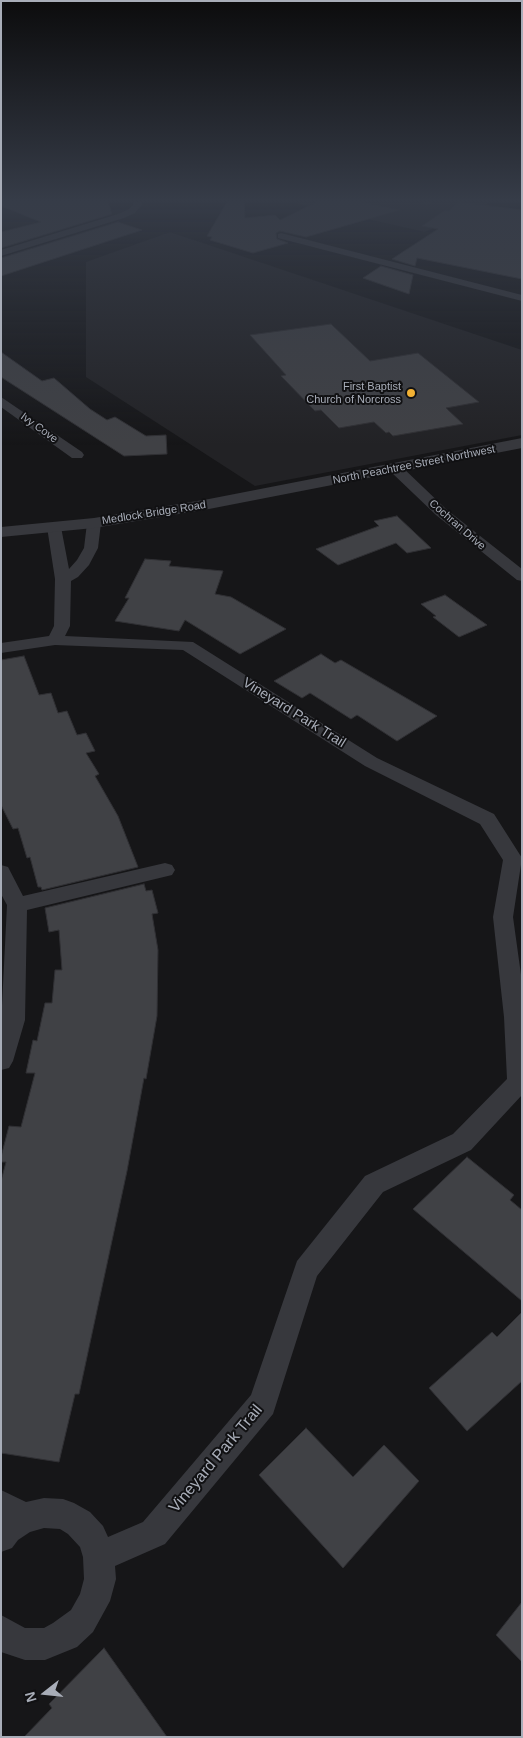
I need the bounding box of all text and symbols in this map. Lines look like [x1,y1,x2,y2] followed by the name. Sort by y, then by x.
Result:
[306,380,401,406] place label: First Baptist Church of Norcross
[405,387,417,399] marker: First Baptist Church of Norcross
[18,410,60,446] street label: Ivy Cove
[332,443,496,487] street label: North Peachtree Street Northwest
[426,497,488,553] street label: Cochran Drive
[101,498,207,528] street label: Medlock Bridge Road
[239,675,349,751] street label: Vineyard Park Trail
[165,1401,267,1517] street label: Vineyard Park Trail
[20,1668,70,1718] north arrow
[21,1690,40,1704] text: N

